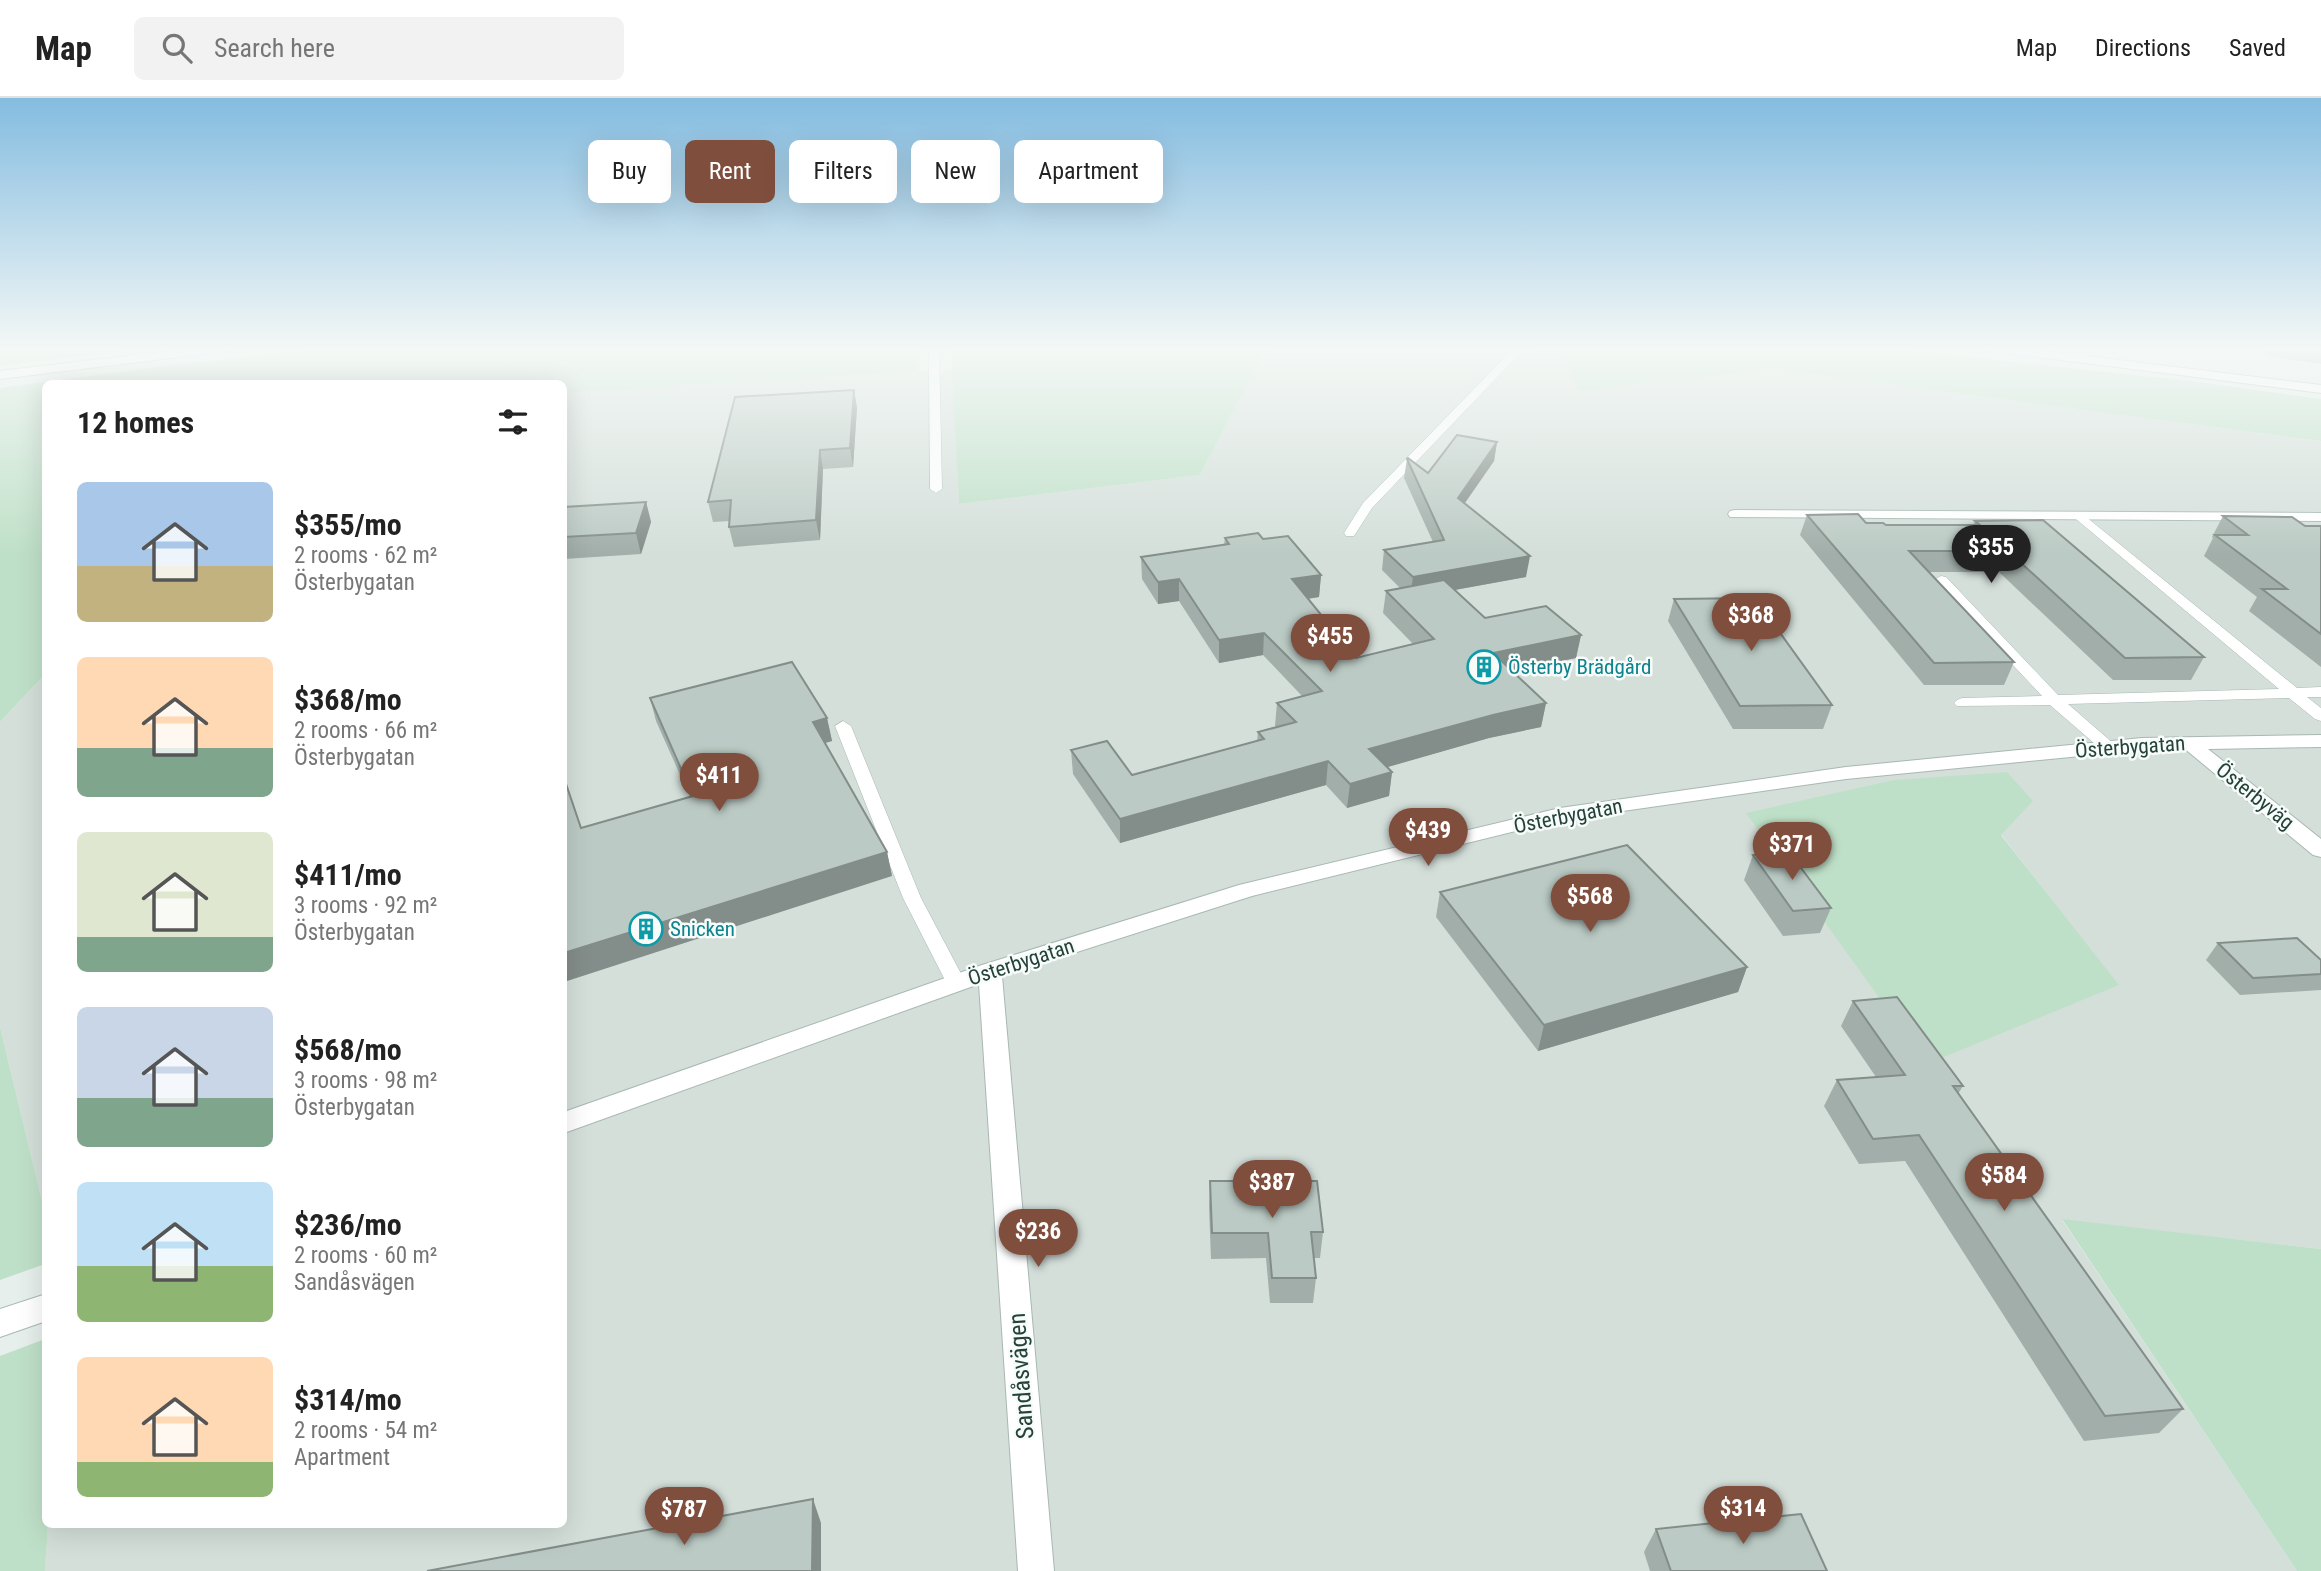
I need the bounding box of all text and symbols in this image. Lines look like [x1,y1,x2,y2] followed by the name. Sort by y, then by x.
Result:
[134,17,624,80] search box
[35,29,92,68] text: Map
[158,29,196,67] icon: search
[214,33,335,63] text: Search here
[2016,34,2057,62] text: Map
[2095,34,2191,62] text: Directions
[2229,34,2286,62] text: Saved
[588,140,671,203] chip: Buy
[685,140,775,203] chip: Rent
[789,140,897,203] chip: Filters
[911,140,1000,203] chip: New
[1014,140,1163,203] chip: Apartment
[494,403,532,441] icon: filters
[77,405,194,440] text: 12 homes
[294,507,402,542] text: $355/mo
[133,510,217,594] icon: home
[1950,526,2032,585] pin: $355
[1968,534,2014,561] text: $355
[294,542,437,569] text: 2 rooms · 62 m²
[294,569,415,596] text: Österbygatan
[1710,594,1792,653] pin: $368
[1728,602,1774,629] text: $368
[1289,614,1371,674] pin: $455
[1307,623,1353,650] text: $455
[1465,648,1503,686] building icon: Österby Brädgård
[1508,655,1651,679] place label: Österby Brädgård
[294,682,402,717] text: $368/mo
[133,685,217,769] icon: home
[294,717,437,744] text: 2 rooms · 66 m²
[2074,731,2186,763] street label: Österbygatan
[294,744,415,771] text: Österbygatan
[678,754,760,813] pin: $411
[2211,757,2299,835] street label: Österbyväg
[696,762,742,789] text: $411
[1512,794,1624,838] street label: Österbygatan
[1387,808,1469,868] pin: $439
[1405,817,1451,844] text: $439
[1751,822,1833,882] pin: $371
[1769,831,1815,858] text: $371
[294,857,402,892] text: $411/mo
[133,860,217,944] icon: home
[1549,874,1631,934] pin: $568
[1567,883,1613,910] text: $568
[294,892,437,919] text: 3 rooms · 92 m²
[627,910,665,948] building icon: Snicken
[670,917,735,941] place label: Snicken
[294,919,415,946] text: Österbygatan
[965,934,1077,990] street label: Österbygatan
[294,1032,402,1067] text: $568/mo
[133,1035,217,1119] icon: home
[294,1067,437,1094] text: 3 rooms · 98 m²
[294,1094,415,1121] text: Österbygatan
[1963,1154,2045,1213] pin: $584
[1231,1160,1313,1220] pin: $387
[1981,1162,2027,1189] text: $584
[1249,1169,1295,1196] text: $387
[294,1207,402,1242] text: $236/mo
[133,1210,217,1294] icon: home
[997,1210,1079,1269] pin: $236
[1015,1218,1061,1245] text: $236
[294,1242,437,1269] text: 2 rooms · 60 m²
[294,1269,415,1296] text: Sandåsvägen
[1003,1312,1039,1440] street label: Sandåsvägen
[294,1382,402,1417] text: $314/mo
[133,1385,217,1469] icon: home
[294,1417,437,1444] text: 2 rooms · 54 m²
[294,1444,390,1471] text: Apartment
[1702,1486,1784,1546] pin: $314
[643,1488,725,1547] pin: $787
[1720,1495,1766,1522] text: $314
[661,1496,707,1523] text: $787

